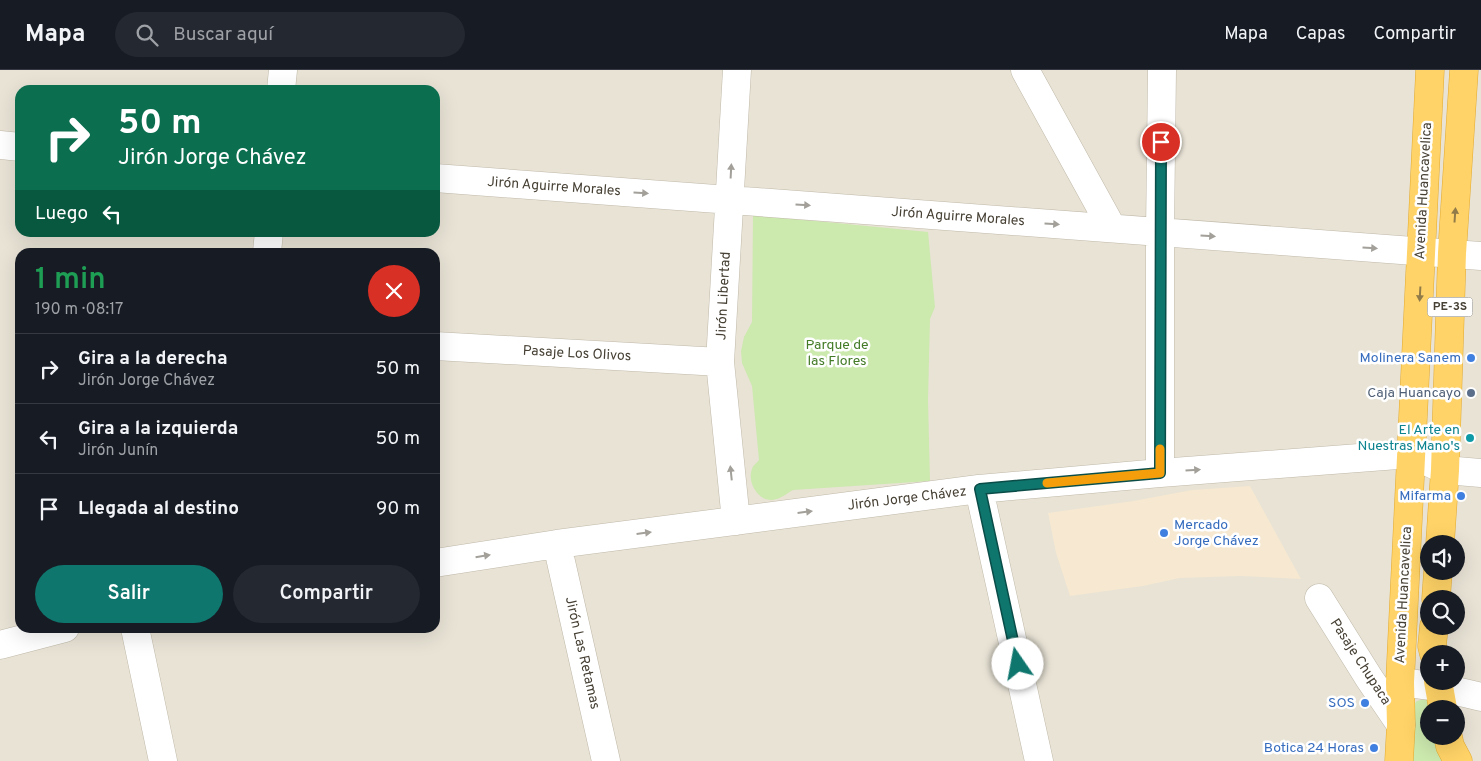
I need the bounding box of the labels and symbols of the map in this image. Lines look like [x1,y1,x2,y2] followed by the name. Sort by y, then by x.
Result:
[1140,121,1182,163] pin
[1412,122,1436,260] street label: Avenida Huancavelica
[728,163,736,179] one-way arrow
[487,174,621,200] street label: Jirón Aguirre Morales
[633,189,649,197] one-way arrow
[795,201,811,209] one-way arrow
[891,204,1025,230] street label: Jirón Aguirre Morales
[1451,207,1459,223] one-way arrow
[1044,220,1060,228] one-way arrow
[1201,232,1217,240] one-way arrow
[1363,244,1379,252] one-way arrow
[713,251,735,341] street label: Jirón Libertad
[1415,286,1423,302] one-way arrow
[1428,298,1472,316] road number: PE-3S
[805,337,869,370] park label: Parque de las Flores
[522,343,632,365] street label: Pasaje Los Olivos
[1360,350,1461,367] place label: Molinera Sanem
[1465,352,1477,364] marker: Molinera Sanem
[1367,385,1461,402] place label: Caja Huancayo
[1465,387,1477,399] marker: Caja Huancayo
[1357,422,1460,455] place label: El Arte en Nuestras Mano's
[1464,432,1476,444] marker: El Arte en Nuestras Mano's
[727,464,735,480] one-way arrow
[1185,466,1201,474] one-way arrow
[846,483,968,515] street label: Jirón Jorge Chávez
[1399,488,1451,505] place label: Mifarma
[1455,490,1467,502] marker: Mifarma
[798,508,814,516] one-way arrow
[1174,517,1259,550] place label: Mercado Jorge Chávez
[1392,526,1416,664] street label: Avenida Huancavelica
[1158,527,1170,539] marker: Mercado Jorge Chávez
[636,529,652,537] one-way arrow
[476,551,492,559] one-way arrow
[561,595,603,711] street label: Jirón Las Retamas
[1326,616,1394,708] street label: Pasaje Chupaca
[991,637,1043,689] position arrow
[1328,695,1355,712] place label: SOS
[1359,697,1371,709] marker: SOS
[1264,740,1364,757] place label: Botica 24 Horas
[1368,742,1380,754] marker: Botica 24 Horas

